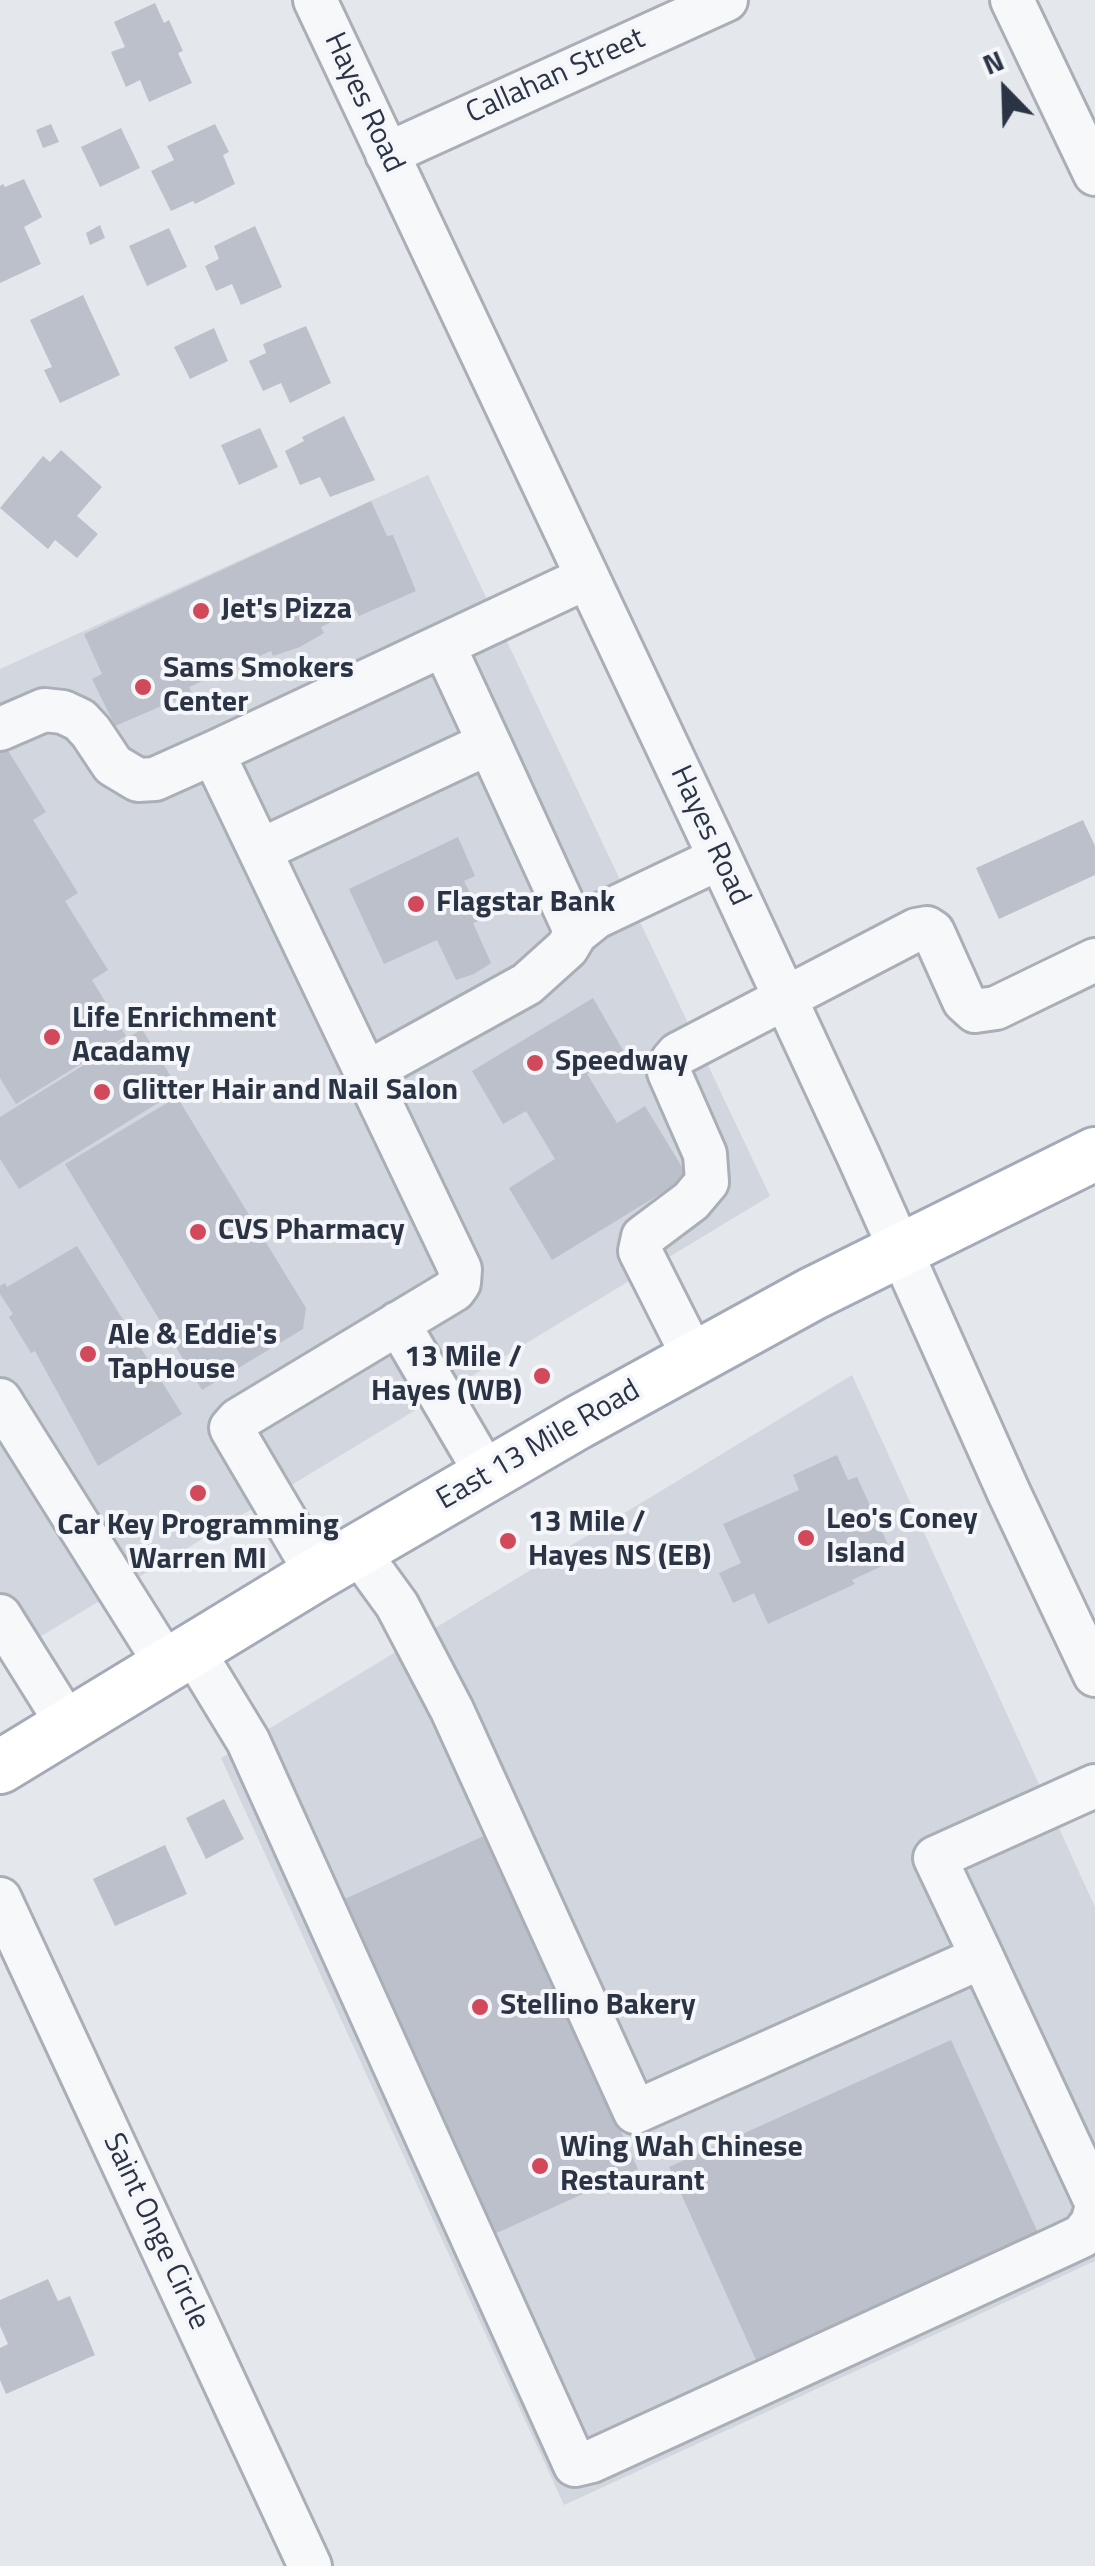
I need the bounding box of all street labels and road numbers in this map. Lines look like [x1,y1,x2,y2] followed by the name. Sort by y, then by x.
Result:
[461,22,651,132] street label: Callahan Street
[315,27,411,179] street label: Hayes Road
[661,760,757,912] street label: Hayes Road
[431,1373,647,1519] street label: East 13 Mile Road
[94,2128,216,2336] street label: Saint Onge Circle

